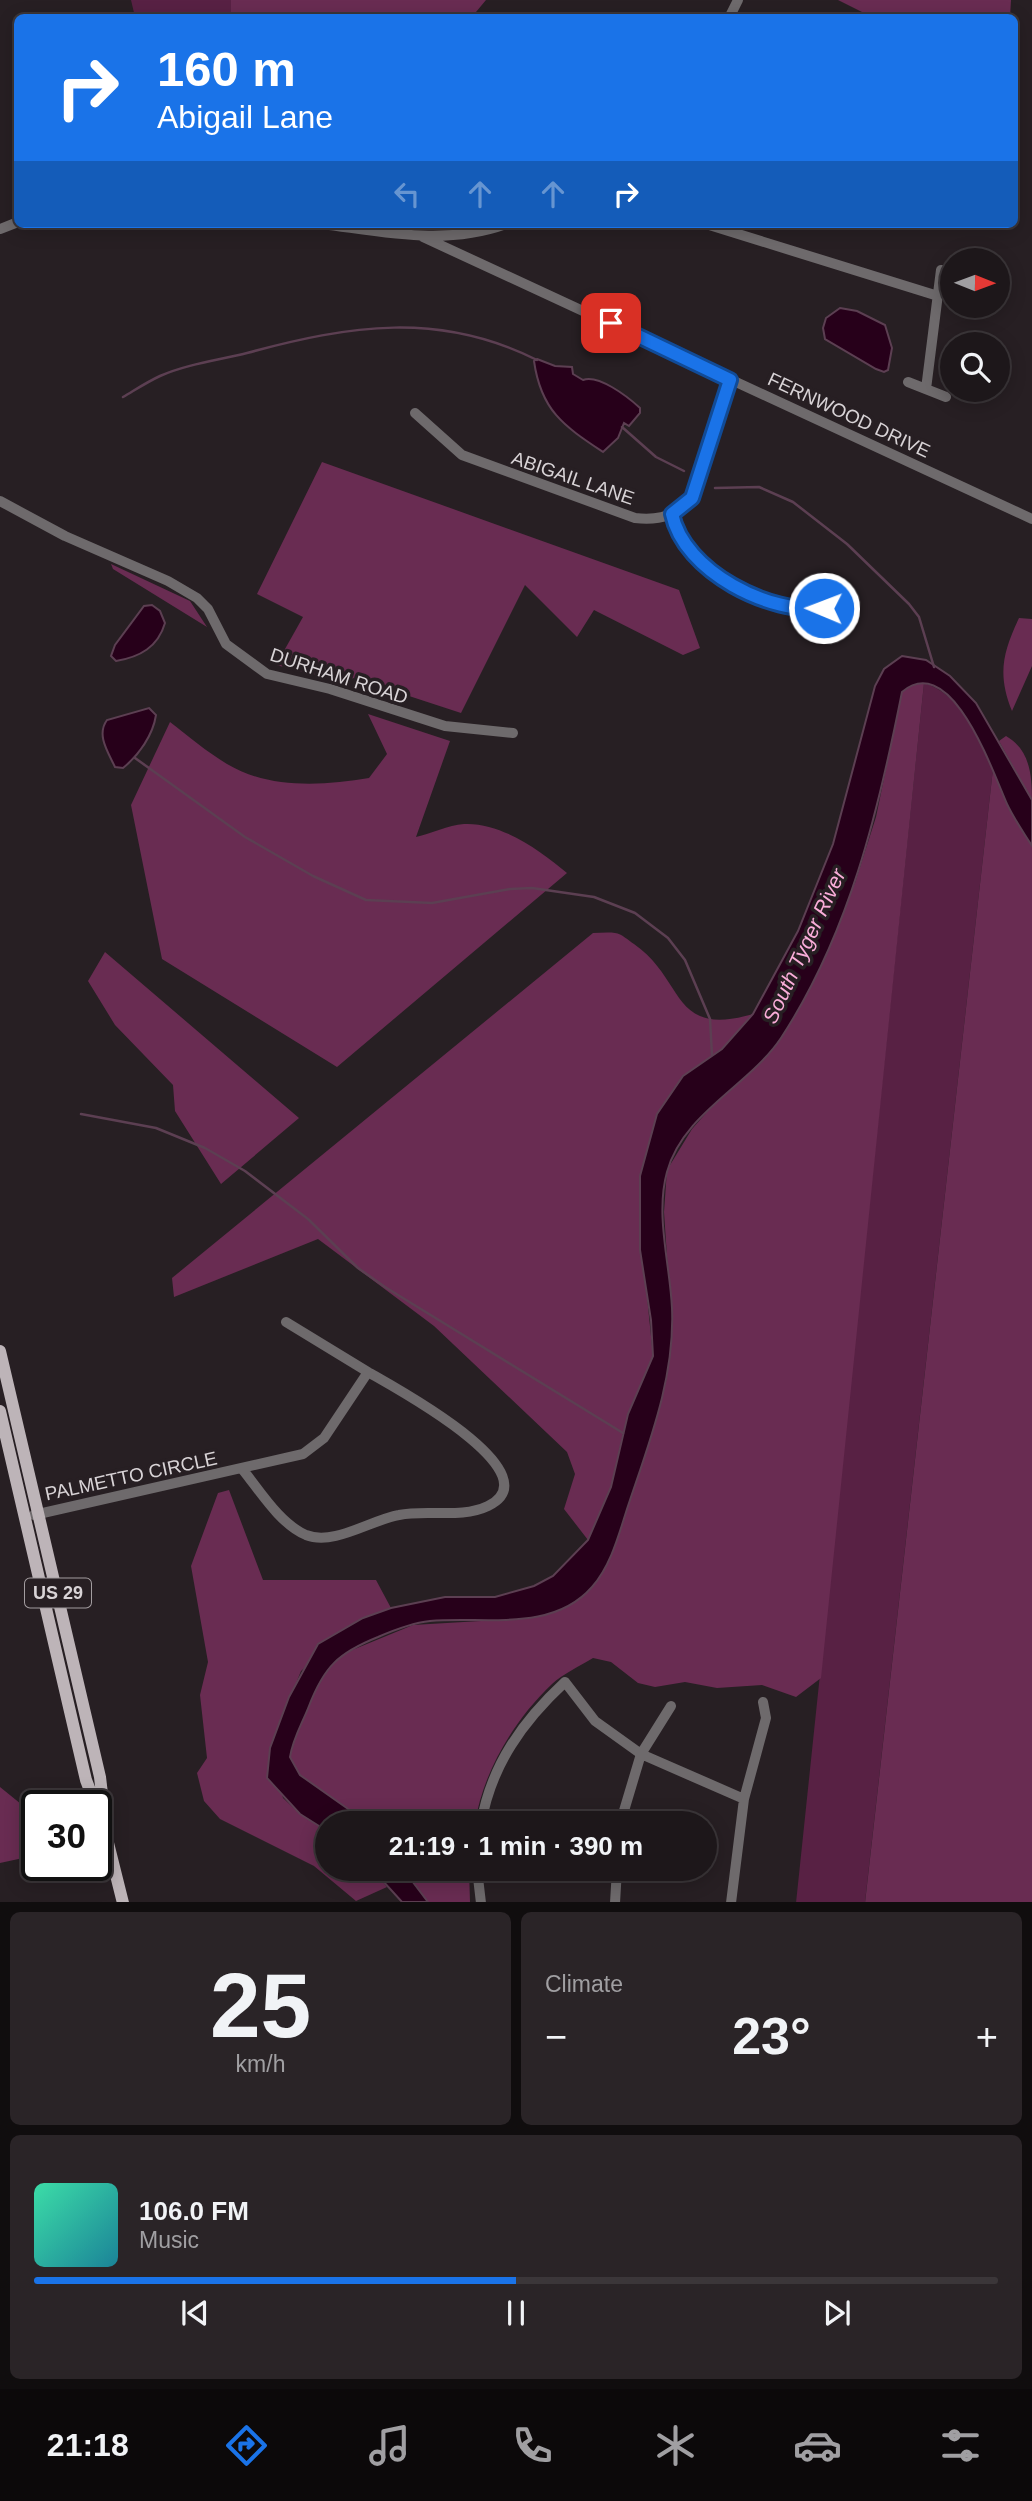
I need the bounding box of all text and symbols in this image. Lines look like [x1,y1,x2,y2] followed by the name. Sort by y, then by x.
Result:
[42,42,133,133] icon: right
[157,42,296,96] text: 160 m
[157,99,333,135] text: Abigail Lane
[388,175,426,213] icon: left
[461,175,499,213] icon: ahead
[534,175,572,213] icon: ahead
[607,175,645,213] icon: right
[940,248,1010,318] north arrow
[940,248,1010,402] map controls
[581,293,641,353] pin
[592,304,630,342] icon: arrive
[940,332,1010,402] button: search
[765,368,933,462] street label: FERNWOOD DRIVE
[509,447,637,509] street label: ABIGAIL LANE
[787,571,861,645] position arrow
[267,644,411,708] street label: DURHAM ROAD
[758,864,850,1027] water label: South Tyger River
[43,1447,219,1505] street label: PALMETTO CIRCLE
[25,1578,91,1608] road number: US 29
[21,1790,112,1881] speed limit sign: 30
[389,1831,643,1861] text: 21:19 · 1 min · 390 m
[210,1955,311,2056] text: 25
[545,1971,623,1997] text: Climate
[732,2007,811,2065] text: 23°
[545,2016,567,2058] text: −
[976,2016,998,2058] text: +
[236,2051,285,2077] text: km/h
[139,2196,249,2226] text: 106.0 FM
[139,2227,199,2253] text: Music
[176,2294,214,2332] icon: previous
[497,2294,535,2332] icon: pause
[818,2294,856,2332] icon: next
[222,2421,271,2470] icon: directions
[365,2421,414,2470] icon: music
[508,2421,557,2470] icon: phone
[651,2421,700,2470] icon: climate
[793,2421,842,2470] icon: car
[936,2421,985,2470] icon: filters
[47,2427,129,2463] text: 21:18

